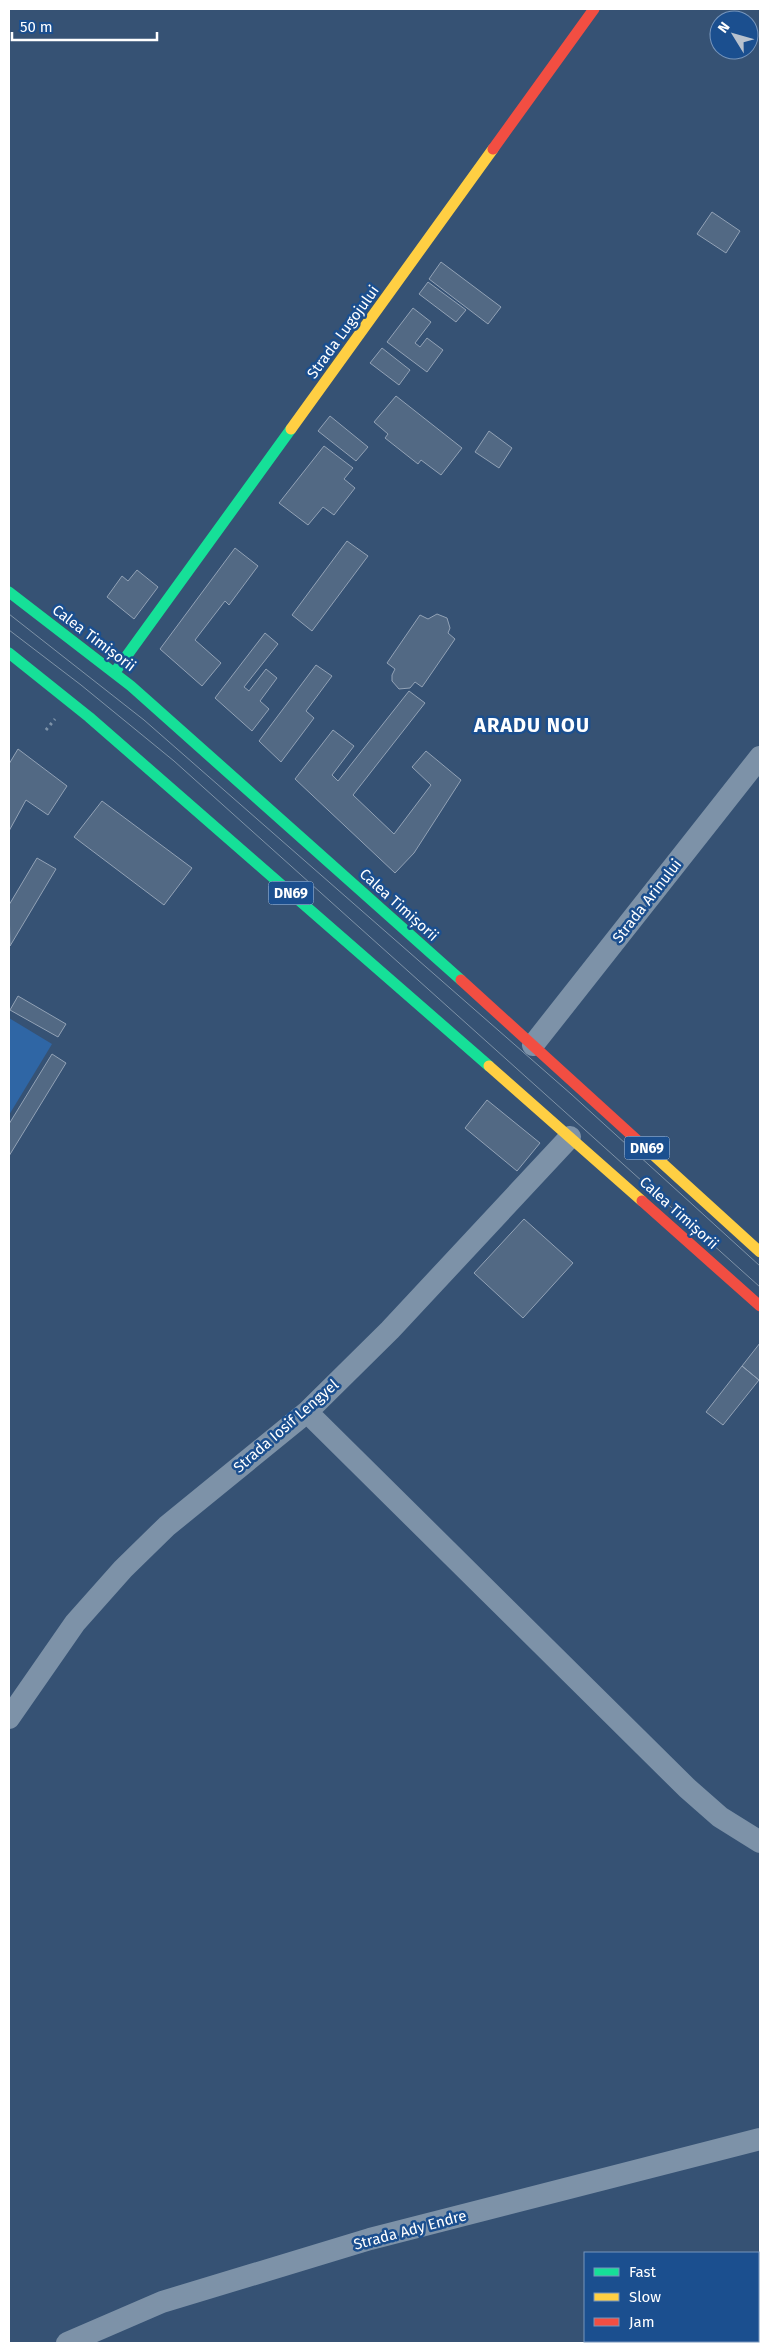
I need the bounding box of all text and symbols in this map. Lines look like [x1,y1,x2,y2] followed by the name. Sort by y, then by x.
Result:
[12,10,158,42] scale bar
[709,10,759,60] north arrow
[20,18,53,36] text: 50 m
[714,19,734,36] text: N
[303,282,383,382] street label: Strada Lugojului
[48,601,139,676] street label: Calea Timișorii
[473,713,590,737] district label: ARADU NOU
[609,855,685,947] street label: Strada Arinului
[355,865,442,946] street label: Calea Timișorii
[268,881,314,904] road number: DN69
[624,1136,670,1160] road number: DN69
[635,1173,722,1254] street label: Calea Timișorii
[230,1375,343,1477] street label: Strada Iosif Lengyel
[352,2206,468,2254] street label: Strada Ady Endre
[584,2252,759,2342] legend
[629,2263,656,2281] text: Fast
[629,2288,661,2306] text: Slow
[629,2313,655,2331] text: Jam

